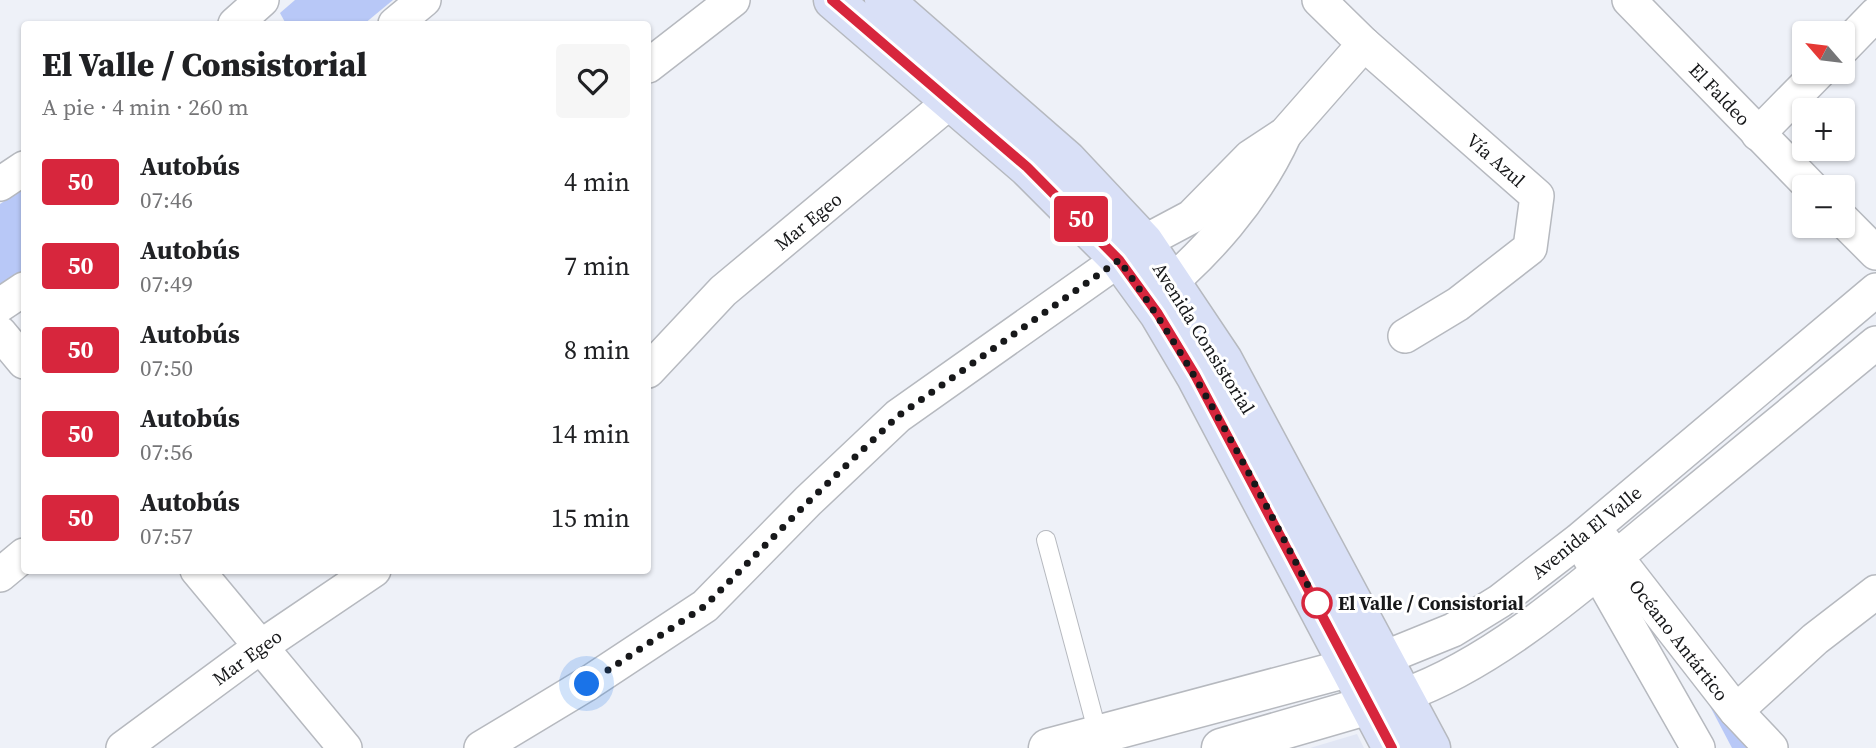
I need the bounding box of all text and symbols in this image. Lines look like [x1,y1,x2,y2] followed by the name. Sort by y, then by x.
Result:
[1792,21,1855,84] north arrow
[1792,21,1855,238] map controls
[42,42,367,87] text: El Valle / Consistorial
[556,44,630,118] button: heart
[1684,57,1756,131] street label: El Faldeo
[42,91,249,123] text: A pie · 4 min · 260 m
[1792,98,1855,161] button: +
[1461,127,1531,193] street label: Vía Azul
[140,148,240,184] text: Autobús
[564,164,630,200] text: 4 min
[67,165,94,198] text: 50
[1792,175,1855,238] button: −
[140,184,193,216] text: 07:46
[769,186,847,256] street label: Mar Egeo
[1050,196,1112,242] line badge: 50
[1068,202,1094,235] text: 50
[140,232,240,268] text: Autobús
[564,248,630,284] text: 7 min
[67,249,94,282] text: 50
[1147,257,1261,419] street label: Avenida Consistorial
[140,268,193,300] text: 07:49
[140,316,240,352] text: Autobús
[564,332,630,368] text: 8 min
[67,333,94,366] text: 50
[140,352,193,384] text: 07:50
[140,400,240,436] text: Autobús
[551,416,630,452] text: 14 min
[67,417,94,450] text: 50
[140,436,193,468] text: 07:56
[1525,479,1647,585] street label: Avenida El Valle
[140,484,240,520] text: Autobús
[551,500,630,536] text: 15 min
[67,501,94,534] text: 50
[140,520,193,552] text: 07:57
[1623,574,1735,706] street label: Océano Antártico
[1302,588,1332,618] marker: El Valle / Consistorial
[1338,590,1524,616] place label: El Valle / Consistorial
[207,623,287,691] street label: Mar Egeo
[569,666,604,701] your location

